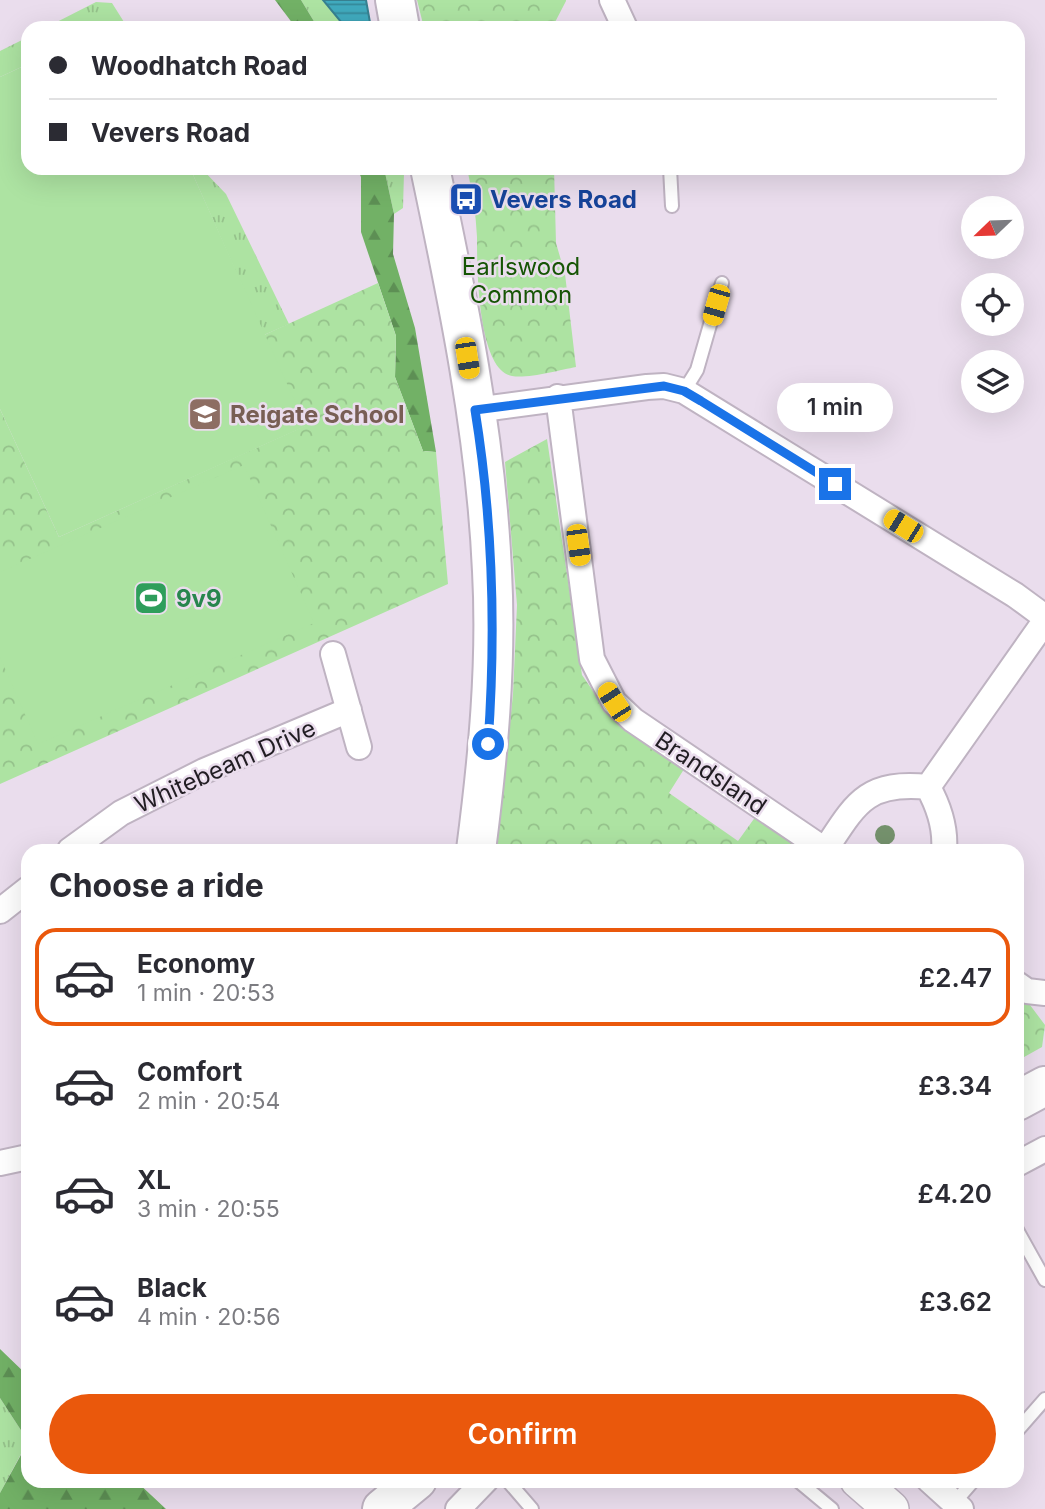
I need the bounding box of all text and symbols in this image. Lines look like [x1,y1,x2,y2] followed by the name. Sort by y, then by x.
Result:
[91,50,308,81] text: Woodhatch Road
[91,117,250,148] text: Vevers Road
[447,180,485,218] bus stop icon: Vevers Road
[490,185,637,214] place label: Vevers Road
[961,196,1024,259] north arrow
[961,196,1024,413] map controls
[462,252,580,309] park label: Earlswood Common
[961,273,1024,336] button: locate
[701,282,732,328] car
[454,336,481,380] car
[961,350,1024,413] button: layers
[777,382,893,432] callout: 1 min
[807,393,863,421] text: 1 min
[186,395,224,433] school or university icon: Reigate School
[230,400,405,429] place label: Reigate School
[819,468,851,500] route end
[880,506,927,546] car
[565,523,592,567] car
[132,579,170,617] sports icon: 9v9
[176,584,222,613] place label: 9v9
[594,679,635,725] car
[130,713,320,819] street label: Whitebeam Drive
[650,725,772,821] street label: Brandsland
[472,728,504,760] route start
[49,866,264,905] text: Choose a ride
[53,946,116,1009] icon: car
[137,948,255,979] text: Economy
[919,962,992,993] text: £2.47
[137,979,275,1007] text: 1 min · 20:53
[53,1054,116,1117] icon: car
[137,1056,242,1087] text: Comfort
[918,1070,992,1101] text: £3.34
[137,1087,280,1115] text: 2 min · 20:54
[53,1162,116,1225] icon: car
[137,1164,171,1195] text: XL
[918,1178,992,1209] text: £4.20
[137,1195,280,1223] text: 3 min · 20:55
[53,1270,116,1333] icon: car
[137,1272,207,1303] text: Black
[919,1286,992,1317] text: £3.62
[137,1303,281,1331] text: 4 min · 20:56
[49,1394,996,1474] button: Confirm

